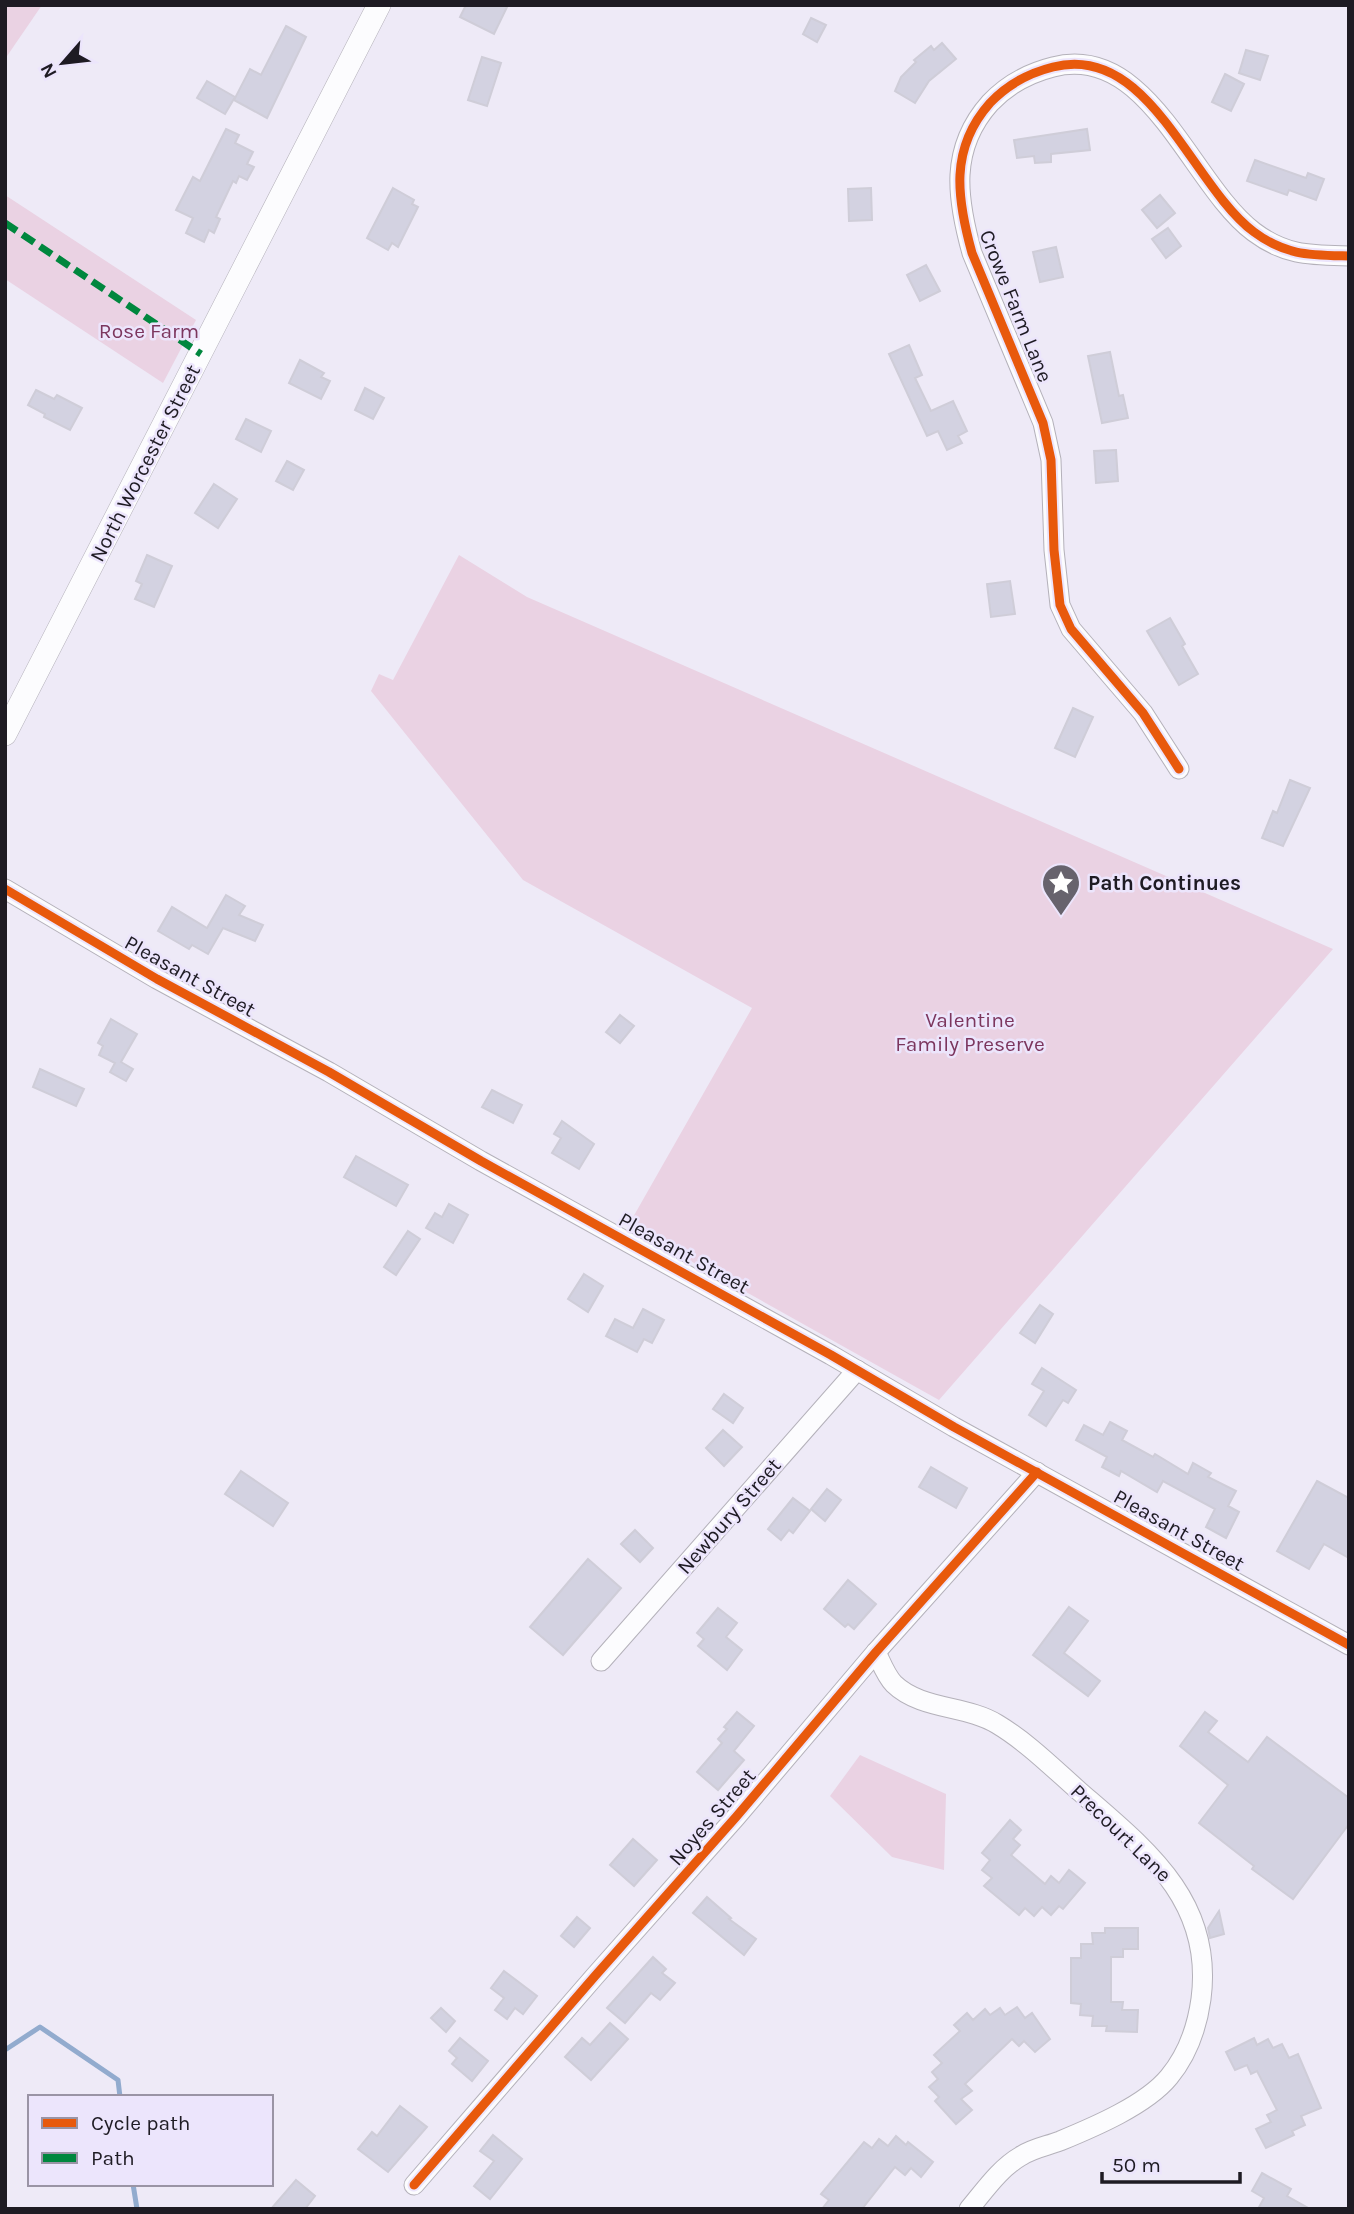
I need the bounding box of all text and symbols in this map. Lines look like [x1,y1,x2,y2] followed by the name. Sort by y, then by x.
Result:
[28,28,98,98] north arrow
[36,59,62,82] text: N
[975,226,1057,386] street label: Crowe Farm Lane
[99,319,199,343] park label: Rose Farm
[85,360,205,565] street label: North Worcester Street
[1040,862,1082,917] place icon: Path Continues
[1088,871,1241,895] place label: Path Continues
[120,930,260,1022] street label: Pleasant Street
[895,1008,1045,1056] park label: Valentine Family Preserve
[614,1207,754,1299] street label: Pleasant Street
[672,1453,786,1579] street label: Newbury Street
[1109,1484,1249,1576] street label: Pleasant Street
[664,1764,761,1870] street label: Noyes Street
[1066,1779,1176,1887] street label: Precourt Lane
[28,2095,273,2186] legend
[91,2111,191,2135] text: Cycle path
[1102,2140,1240,2184] scale bar
[91,2146,135,2170] text: Path
[1112,2153,1161,2177] text: 50 m

